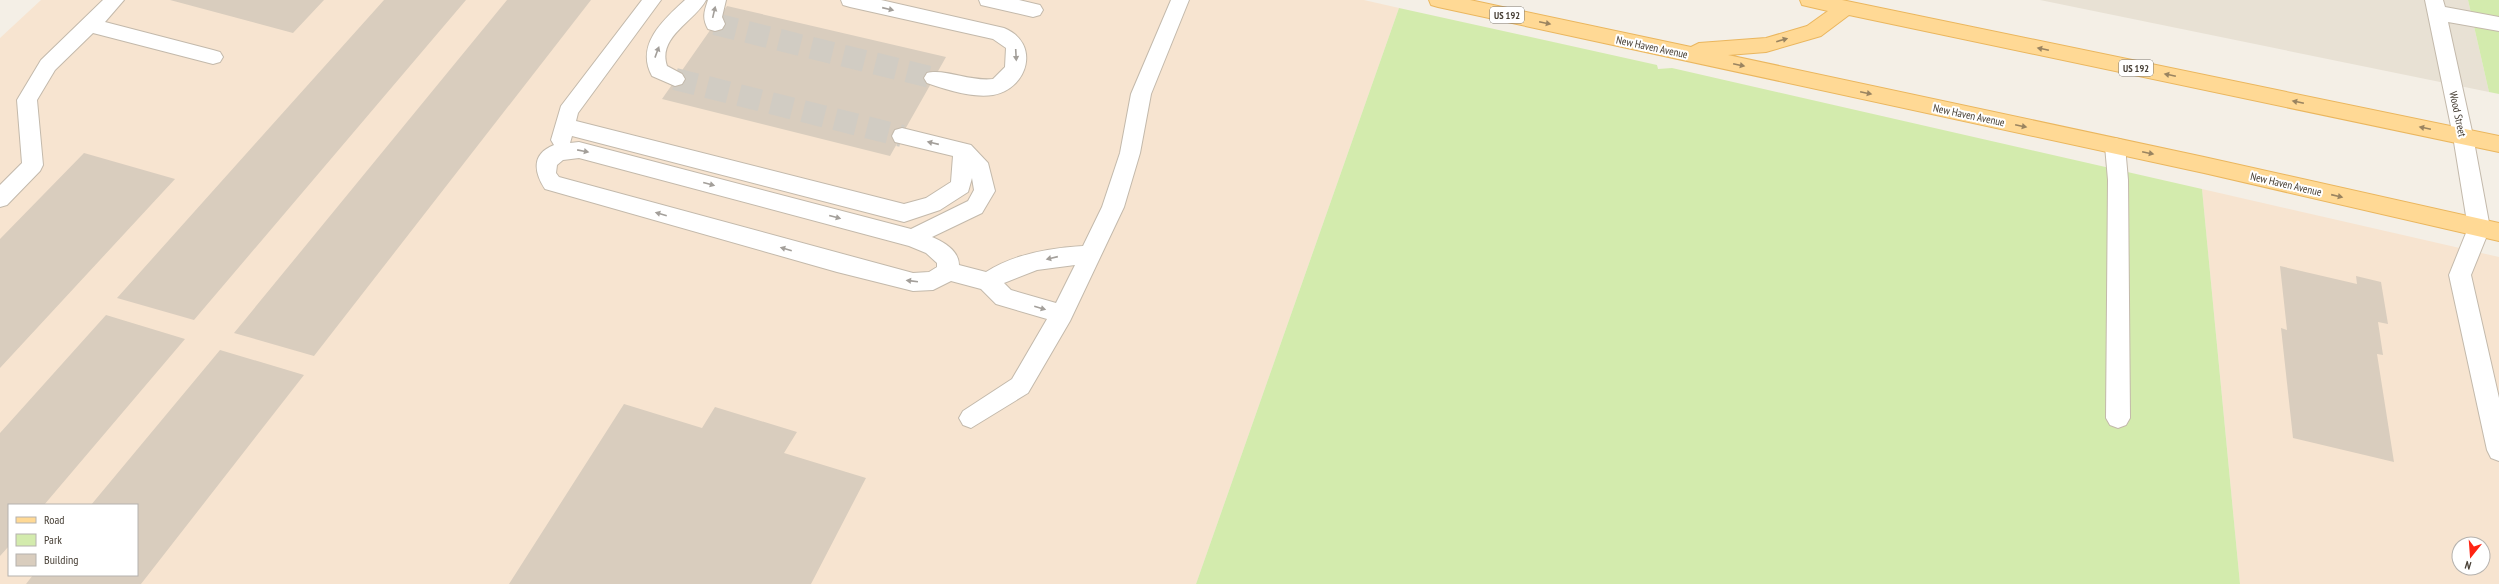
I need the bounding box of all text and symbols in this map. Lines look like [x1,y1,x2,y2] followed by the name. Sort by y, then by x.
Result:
[712,6,718,18] one-way arrow
[882,6,894,12] one-way arrow
[1490,7,1524,23] road number: US 192
[1539,21,1551,27] one-way arrow
[1615,33,1689,62] street label: New Haven Avenue
[1776,37,1788,43] one-way arrow
[655,45,661,57] one-way arrow
[2037,46,2049,52] one-way arrow
[1012,49,1019,61] one-way arrow
[2119,60,2153,76] road number: US 192
[1733,63,1745,69] one-way arrow
[2164,72,2177,78] one-way arrow
[1860,90,1872,96] one-way arrow
[2446,90,2470,138] street label: Wood Street
[2292,99,2304,105] one-way arrow
[1932,101,2006,130] street label: New Haven Avenue
[2015,123,2027,129] one-way arrow
[2419,125,2431,131] one-way arrow
[927,140,939,146] one-way arrow
[577,149,590,155] one-way arrow
[2142,150,2154,156] one-way arrow
[2249,169,2323,199] street label: New Haven Avenue
[703,181,715,187] one-way arrow
[2331,193,2344,199] one-way arrow
[654,211,666,217] one-way arrow
[829,215,841,221] one-way arrow
[780,246,792,252] one-way arrow
[1046,256,1058,262] one-way arrow
[906,277,918,284] one-way arrow
[1035,305,1047,311] one-way arrow
[8,504,138,576] legend
[44,512,64,527] text: Road
[44,532,62,547] text: Park
[2451,536,2491,576] north arrow
[44,552,79,567] text: Building
[2463,558,2473,573] text: N

